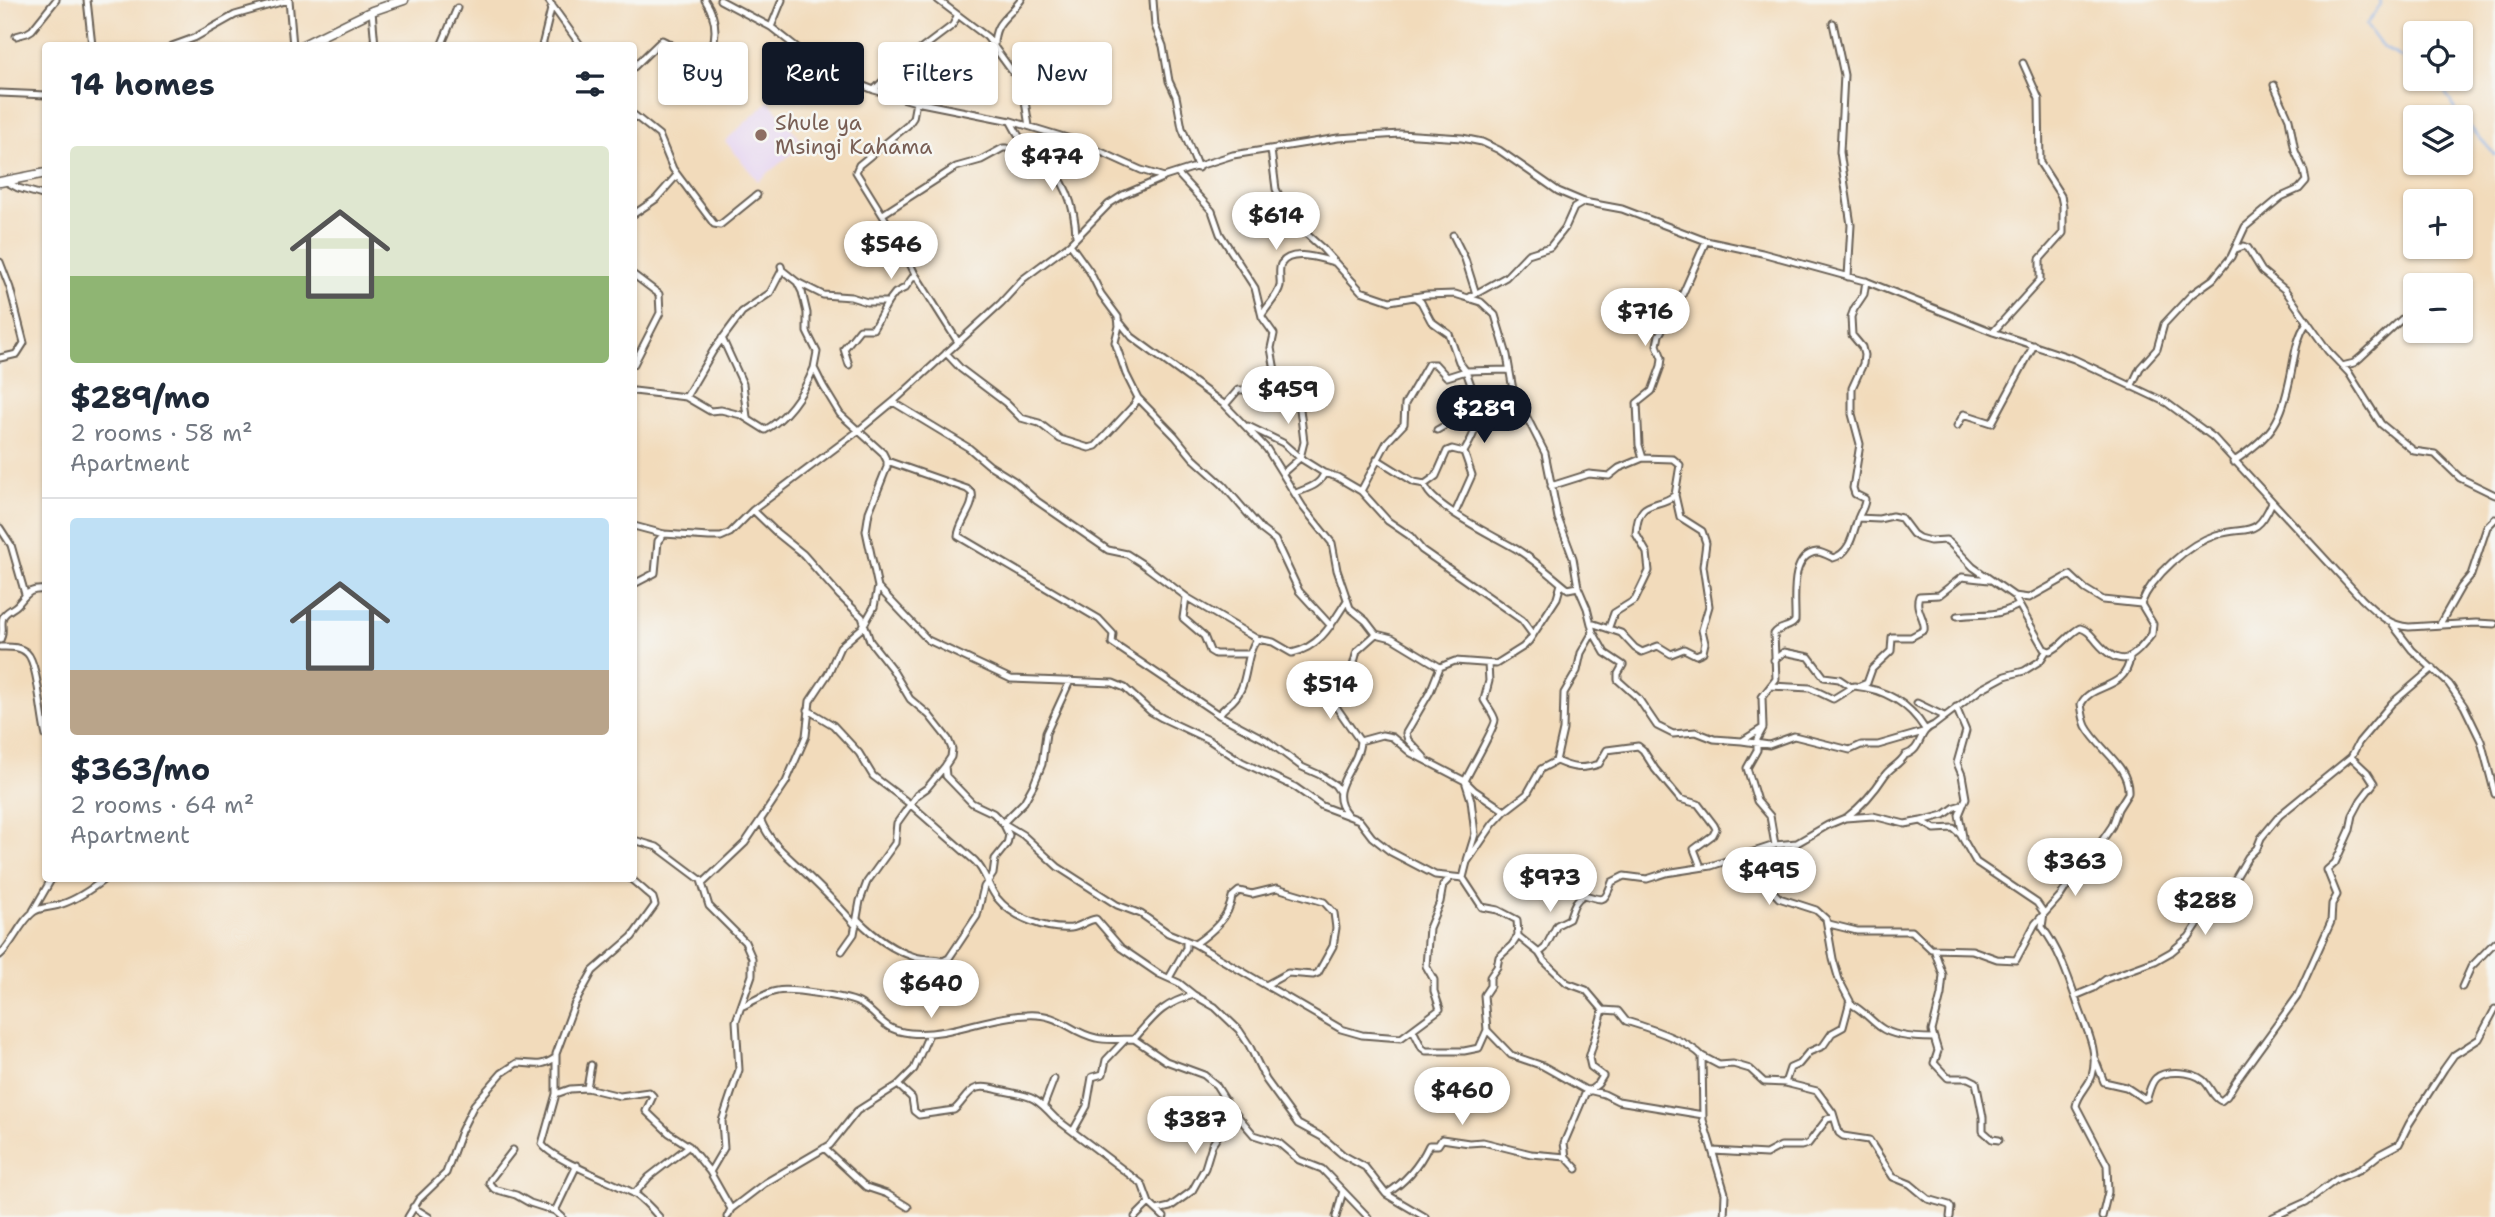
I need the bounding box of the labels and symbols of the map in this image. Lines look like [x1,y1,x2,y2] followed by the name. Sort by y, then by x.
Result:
[775,109,932,161] place label: Shule ya Msingi Kahama
[753,127,769,143] marker: Shule ya Msingi Kahama
[1011,134,1093,193] pin: $474
[1235,192,1317,252] pin: $614
[850,222,932,281] pin: $546
[1604,288,1686,348] pin: $716
[1247,366,1329,426] pin: $459
[1443,386,1525,445] pin: $289
[1289,662,1371,721] pin: $514
[2034,838,2116,898] pin: $363
[1728,848,1810,907] pin: $495
[1509,855,1591,914] pin: $973
[2164,878,2246,937] pin: $288
[890,960,972,1020] pin: $640
[1421,1068,1503,1127] pin: $460
[1154,1096,1236,1156] pin: $387

